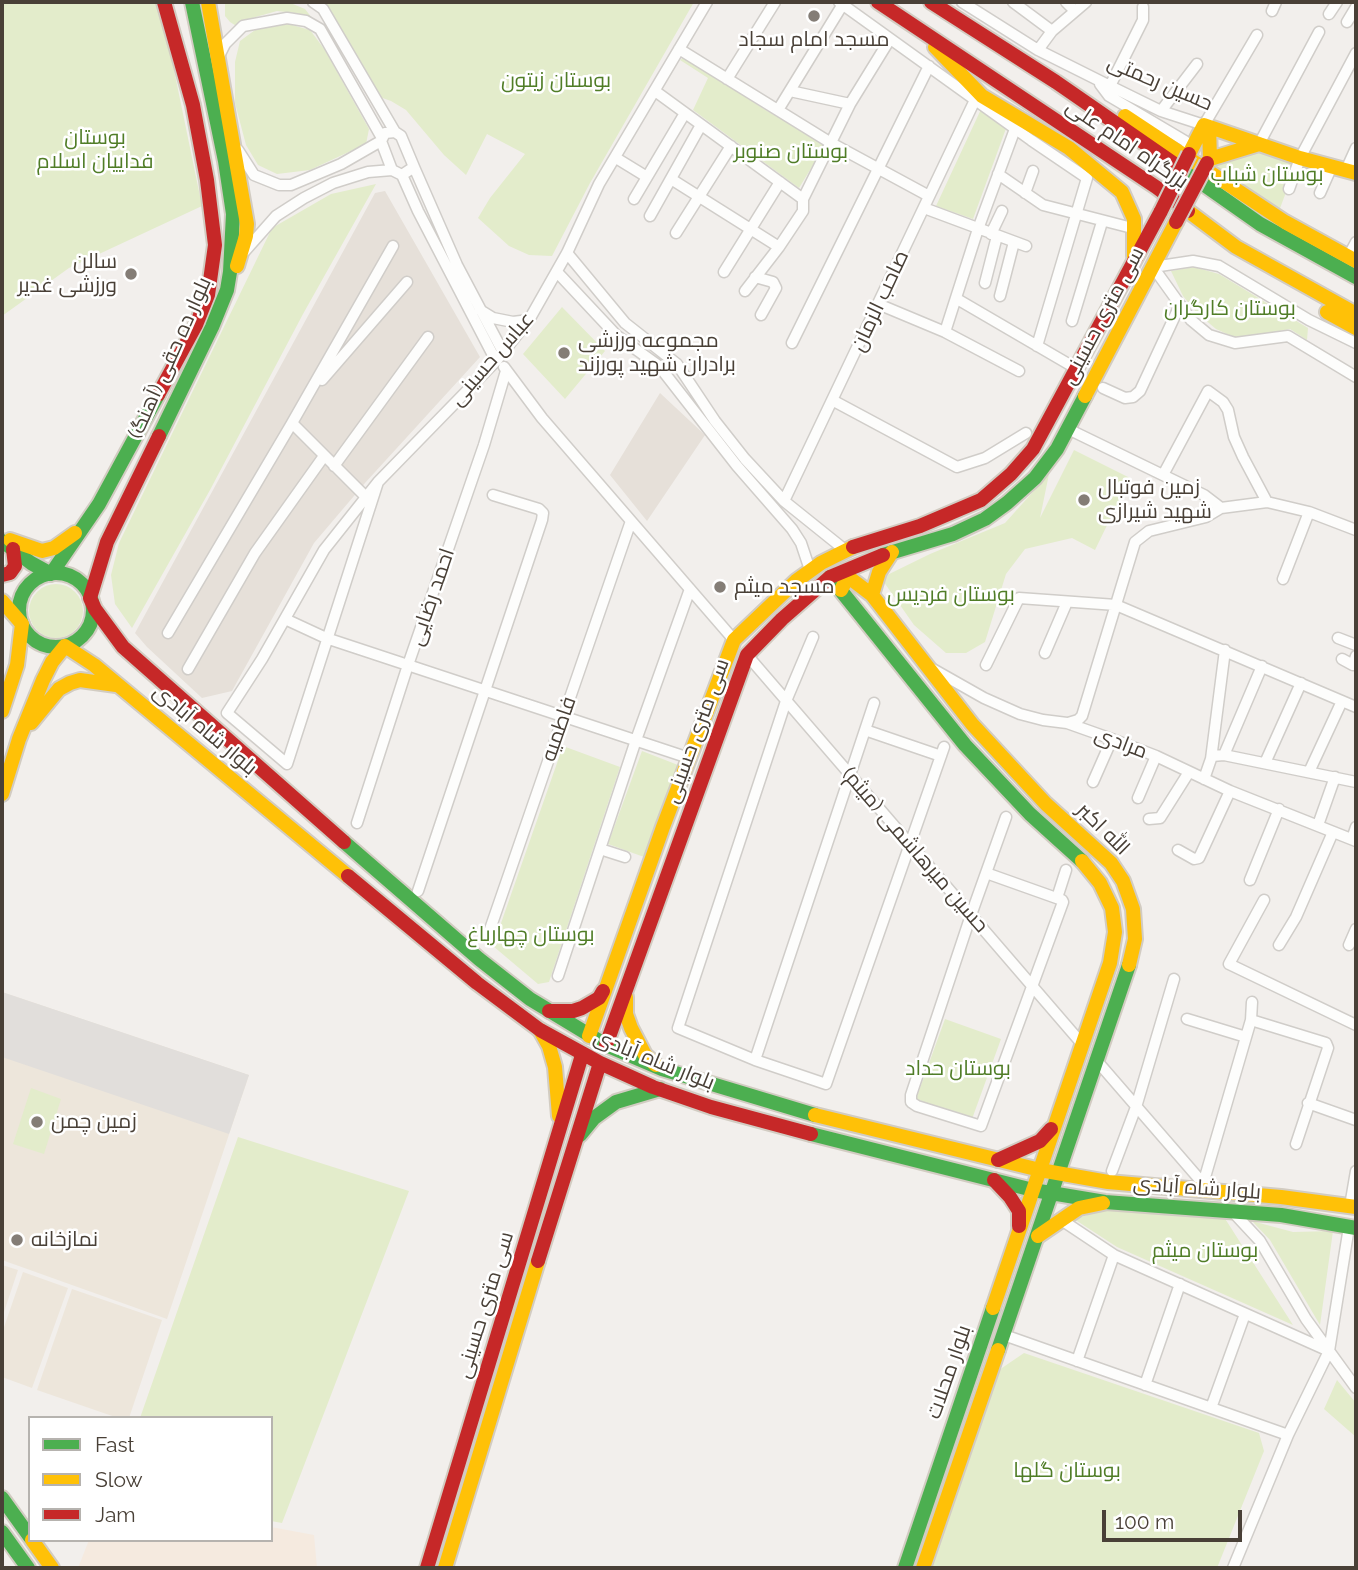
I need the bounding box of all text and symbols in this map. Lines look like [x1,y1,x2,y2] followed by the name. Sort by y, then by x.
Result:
[806,8,822,24] marker: مسجد امام سجاد
[739,27,889,53] place label: مسجد امام سجاد
[1104,50,1216,116] street label: حسین رحمتی
[501,68,611,94] park label: بوستان زیتون
[1061,94,1193,194] street label: بزرگراه امام علی
[36,125,154,175] park label: بوستان فداییان اسلام
[734,139,848,165] park label: بوستان صنوبر
[1210,162,1324,188] park label: بوستان شباب
[1056,243,1150,389] street label: سی متری حسینی
[846,246,914,356] street label: صاحب الزمان
[18,249,117,299] place label: سالن ورزشی غدیر
[123,266,139,282] marker: سالن ورزشی غدیر
[123,273,217,443] street label: بلوار ده حقی (آهنگ)
[1164,296,1296,322] park label: بوستان کارگران
[444,307,540,411] street label: عباس حسینی
[578,328,736,378] place label: مجموعه ورزشی برادران شهید پورزند
[556,345,572,361] marker: مجموعه ورزشی برادران شهید پورزند
[1098,475,1212,525] place label: زمین فوتبال شهید شیرازی
[1076,492,1092,508] marker: زمین فوتبال شهید شیرازی
[404,545,460,649] street label: احمد رضایی
[734,574,834,600] place label: مسجد میثم
[712,579,728,595] marker: مسجد میثم
[887,582,1015,608] park label: بوستان فردیس
[659,655,735,807] street label: سی متری حسینی
[148,679,262,781] street label: بلوار شاه آبادی
[536,693,582,765] street label: فاطمیه
[1091,721,1151,765] street label: مرادی
[836,762,994,938] street label: حسین میرهاشمی (میثم)
[1071,797,1135,861] street label: الله اکبر
[467,922,595,948] park label: بوستان چهارباغ
[590,1024,718,1096] street label: بلوار شاه آبادی
[905,1056,1011,1082] park label: بوستان حداد
[51,1109,137,1135] place label: زمین چمن
[29,1114,45,1130] marker: زمین چمن
[1132,1171,1262,1205] street label: بلوار شاه آبادی
[31,1227,98,1253] place label: نمازخانه
[451,1229,519,1381] street label: سی متری حسینی
[9,1232,25,1248] marker: نمازخانه
[1152,1238,1258,1264] park label: بوستان میثم
[921,1322,977,1422] street label: بلوار محلات
[28,1416,273,1542] legend
[95,1432,135,1457] text: Fast
[1013,1458,1121,1484] park label: بوستان گلها
[95,1467,143,1492] text: Slow
[1106,1496,1246,1540] scale bar
[95,1502,136,1527] text: Jam
[1115,1509,1174,1534] text: 100 m

